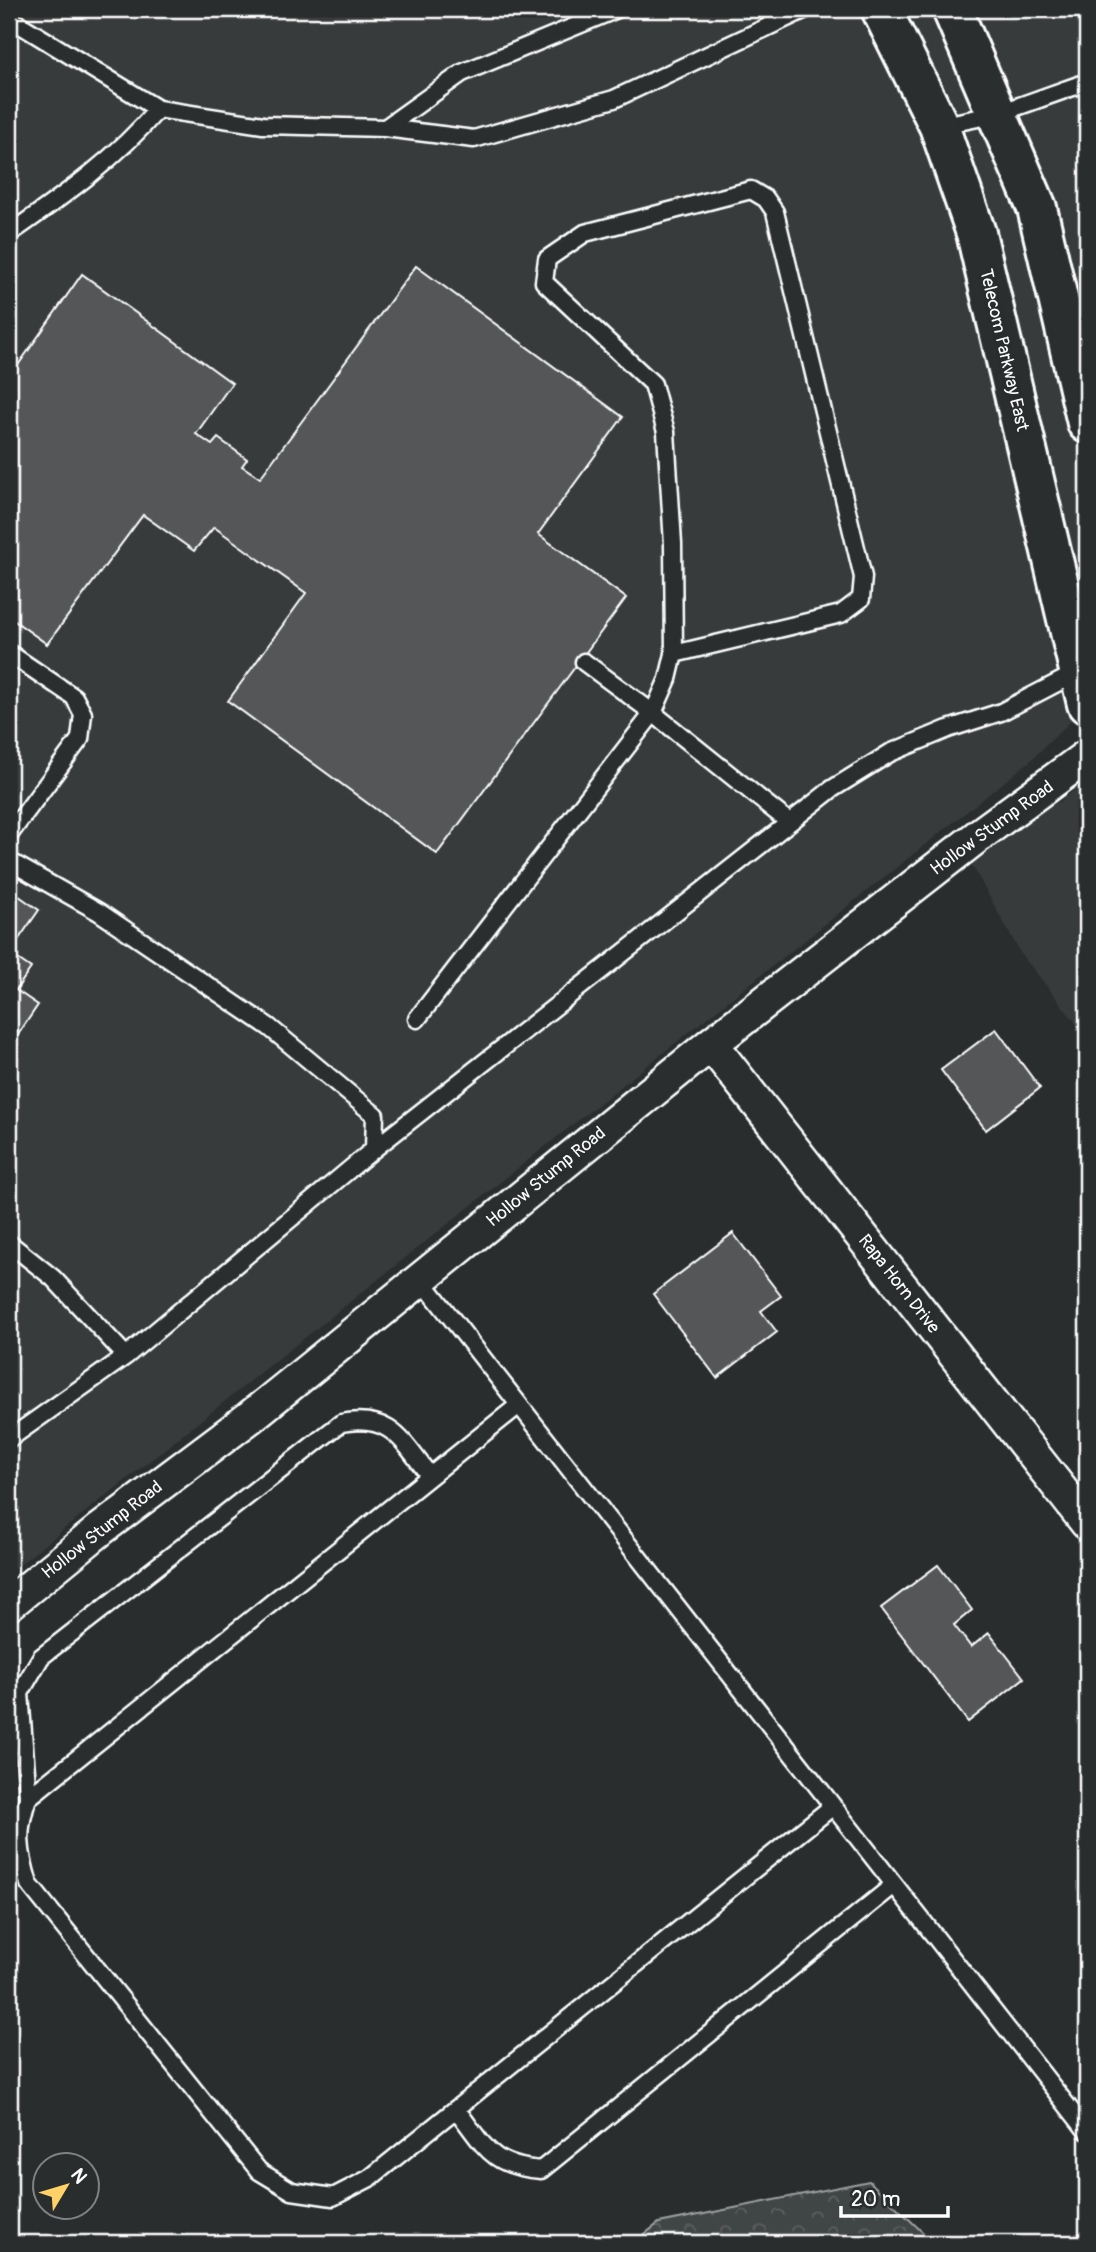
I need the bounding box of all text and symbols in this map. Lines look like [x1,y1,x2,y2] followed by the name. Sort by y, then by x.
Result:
[974,267,1034,434] street label: Telecom Parkway East
[926,775,1058,881] street label: Hollow Stump Road
[482,1122,610,1232] street label: Hollow Stump Road
[853,1230,945,1338] street label: Rapa Horn Drive
[37,1476,167,1584] street label: Hollow Stump Road
[32,2150,102,2220] north arrow
[65,2164,92,2189] text: N
[841,2175,947,2219] scale bar
[851,2186,900,2213] text: 20 m

